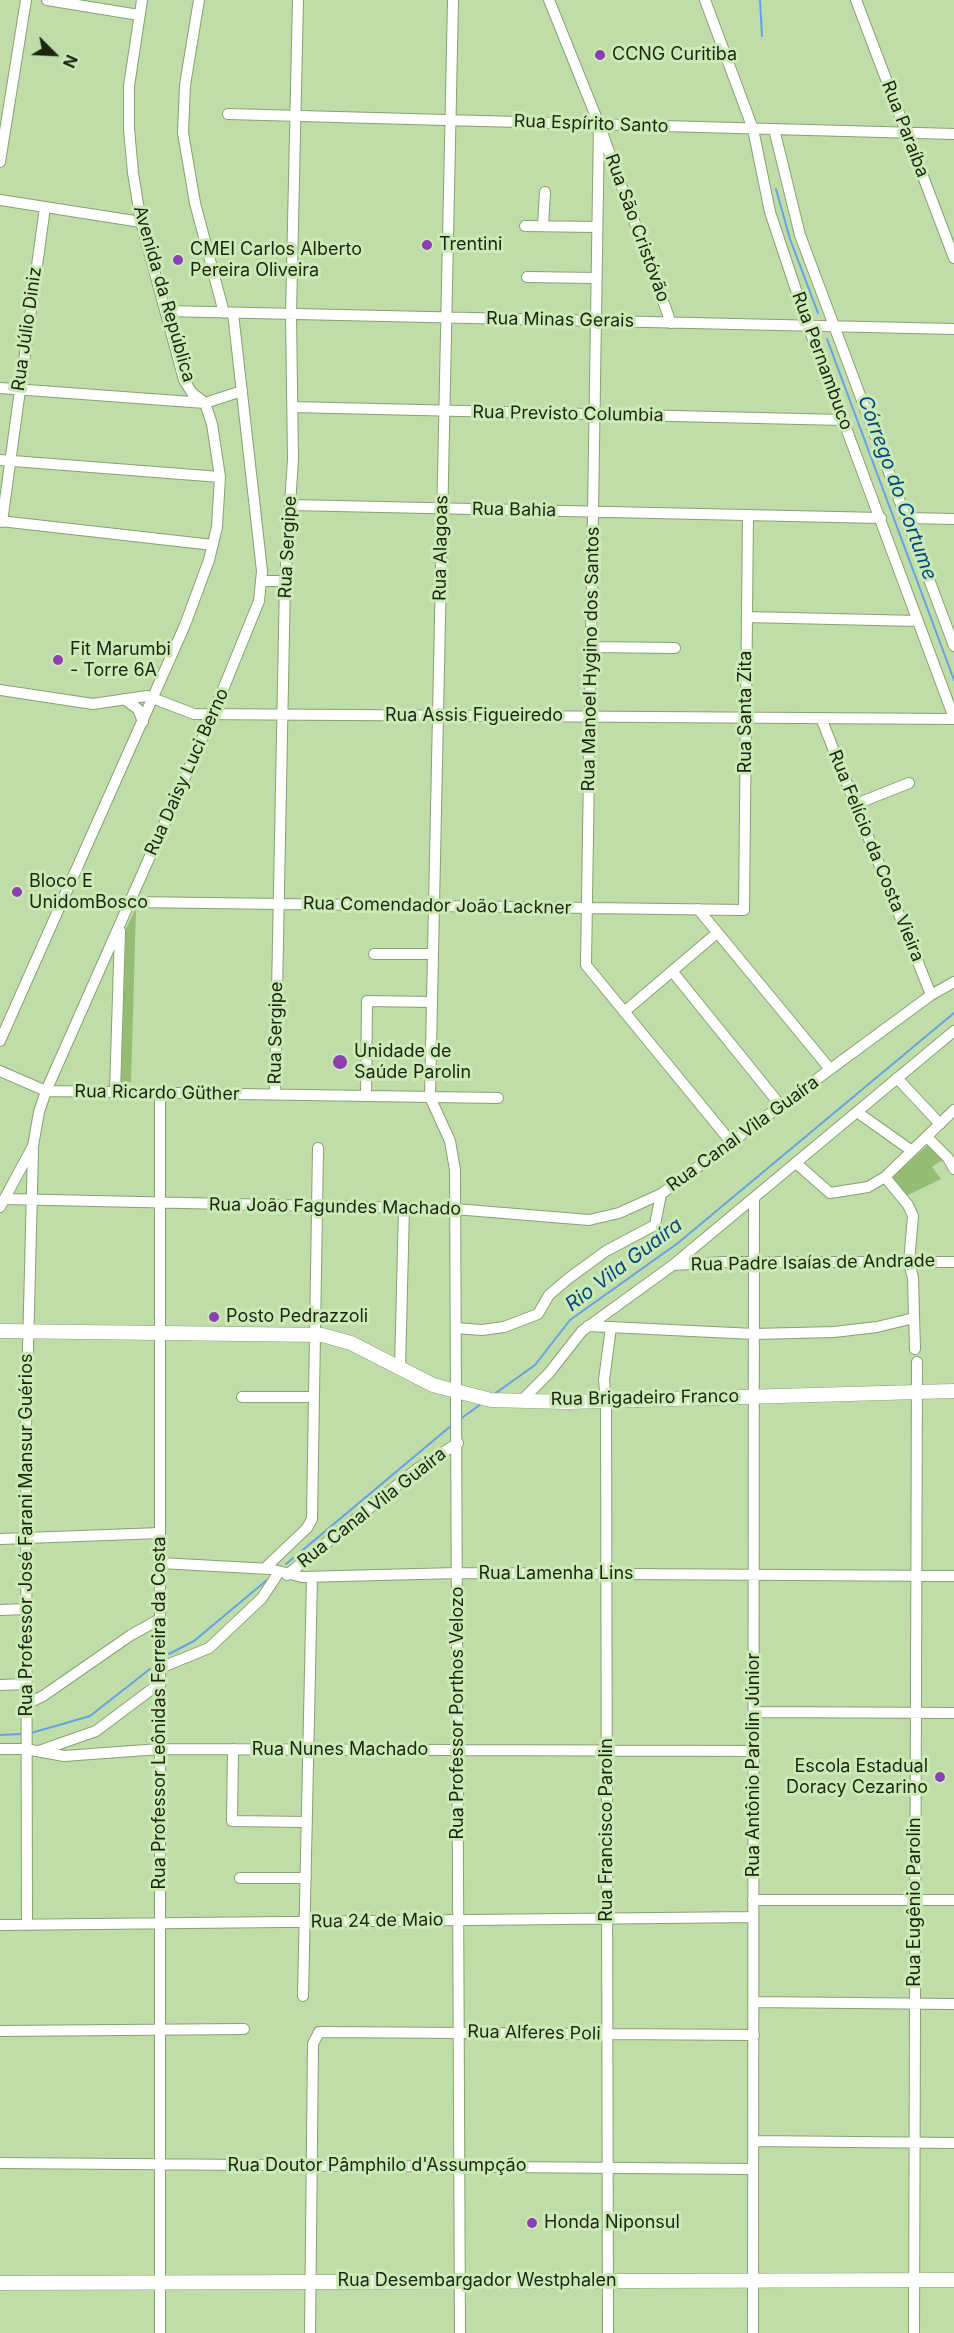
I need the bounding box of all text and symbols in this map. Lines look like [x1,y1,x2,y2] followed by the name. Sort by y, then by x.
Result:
[24,24,84,84] north arrow
[612,44,737,66] place label: CCNG Curitiba
[593,48,607,62] marker: CCNG Curitiba
[59,52,82,71] text: N
[877,78,933,180] street label: Rua Paraíba
[513,111,669,137] street label: Rua Espírito Santo
[600,151,674,305] street label: Rua São Cristóvão
[128,203,200,385] street label: Avenida da República
[439,234,502,256] place label: Trentini
[420,238,434,252] marker: Trentini
[190,239,362,282] place label: CMEI Carlos Alberto Pereira Oliveira
[171,253,185,267] marker: CMEI Carlos Alberto Pereira Oliveira
[8,266,46,392] street label: Rua Júlio Diniz
[787,289,857,433] street label: Rua Pernambuco
[486,308,634,332] street label: Rua Minas Gerais
[852,392,942,584] water label: Córrego do Cortume
[472,402,664,426] street label: Rua Previsto Columbia
[275,495,301,599] street label: Rua Sergipe
[429,495,453,601] street label: Rua Alagoas
[472,498,556,522] street label: Rua Bahia
[578,526,604,792] street label: Rua Manoel Hygino dos Santos
[70,639,171,682] place label: Fit Marumbi - Torre 6A
[735,651,757,773] street label: Rua Santa Zita
[51,653,65,667] marker: Fit Marumbi - Torre 6A
[140,685,234,859] street label: Rua Daisy Luci Berno
[385,705,563,727] street label: Rua Assis Figueiredo
[824,747,928,965] street label: Rua Felício da Costa Vieira
[29,871,148,914] place label: Bloco E UnidomBosco
[10,885,24,899] marker: Bloco E UnidomBosco
[303,893,571,919] street label: Rua Comendador João Lackner
[264,981,288,1085] street label: Rua Sergipe
[354,1041,471,1084] place label: Unidade de Saúde Parolin
[331,1053,349,1071] marker: Unidade de Saúde Parolin
[663,1072,823,1196] street label: Rua Canal Vila Guaíra
[74,1081,240,1105] street label: Rua Ricardo Güther
[209,1194,461,1220] street label: Rua João Fagundes Machado
[561,1213,687,1317] water label: Rio Vila Guaíra
[691,1250,935,1276] street label: Rua Padre Isaías de Andrade
[226,1306,368,1328] place label: Posto Pedrazzoli
[207,1310,221,1324] marker: Posto Pedrazzoli
[16,1353,38,1717] street label: Rua Professor José Farani Mansur Guérios
[551,1386,739,1410] street label: Rua Brigadeiro Franco
[293,1443,451,1573] street label: Rua Canal Vila Guaíra
[149,1536,171,1890] street label: Rua Professor Leônidas Ferreira da Costa
[478,1563,634,1585] street label: Rua Lamenha Lins
[447,1587,469,1839] street label: Rua Professor Porthos Velozo
[743,1653,765,1877] street label: Rua Antônio Parolin Júnior
[596,1738,618,1922] street label: Rua Francisco Parolin
[252,1739,428,1761] street label: Rua Nunes Machado
[786,1756,928,1798] place label: Escola Estadual Doracy Cezarino
[933,1770,947,1784] marker: Escola Estadual Doracy Cezarino
[904,1817,926,1987] street label: Rua Eugênio Parolin
[310,1909,444,1933] street label: Rua 24 de Maio
[467,2021,601,2045] street label: Rua Alferes Poli
[228,2155,526,2177] street label: Rua Doutor Pâmphilo d'Assumpção
[544,2212,680,2234] place label: Honda Niponsul
[525,2216,539,2230] marker: Honda Niponsul
[337,2270,617,2292] street label: Rua Desembargador Westphalen

